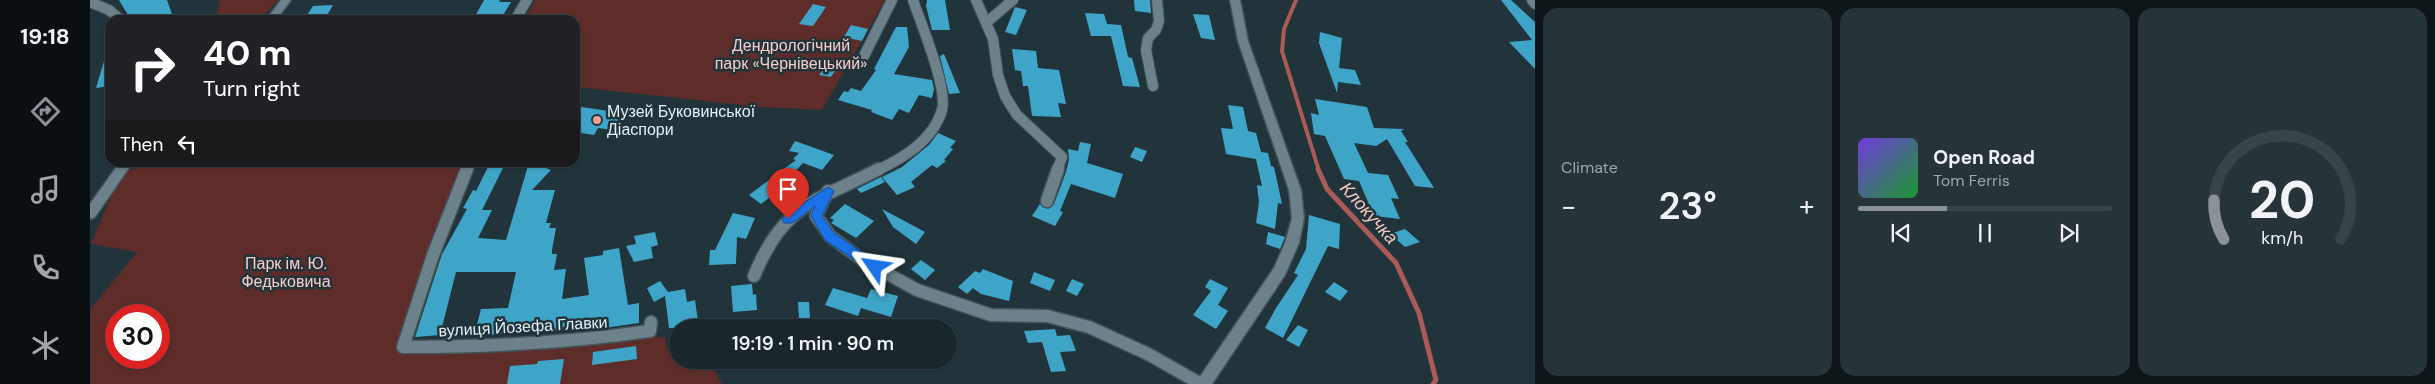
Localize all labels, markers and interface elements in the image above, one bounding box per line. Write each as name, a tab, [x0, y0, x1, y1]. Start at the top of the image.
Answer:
text: 19:18	[20, 22, 70, 51]
text: 40 m	[203, 30, 292, 76]
icon: right	[120, 35, 185, 100]
park label: Дендрологічний парк «Чернівецький»	[715, 35, 867, 74]
text: Turn right	[203, 74, 300, 103]
icon: directions	[28, 94, 63, 129]
place label: Музей Буковинської Діаспори	[607, 101, 756, 140]
marker: Музей Буковинської Діаспори	[591, 114, 603, 126]
icon: left	[173, 130, 201, 158]
text: Then	[120, 132, 163, 157]
text: Open Road	[1933, 145, 2035, 170]
text: Climate	[1561, 157, 1618, 178]
text: 20	[2249, 166, 2316, 234]
pin	[767, 168, 809, 219]
text: Tom Ferris	[1933, 170, 2010, 191]
icon: music	[28, 172, 63, 207]
icon: arrive	[774, 175, 802, 203]
water label: Клокучка	[1335, 177, 1403, 249]
text: 23°	[1659, 181, 1717, 231]
text: −	[1561, 188, 1576, 225]
text: +	[1799, 188, 1814, 225]
icon: previous	[1887, 219, 1915, 247]
icon: pause	[1971, 219, 1999, 247]
icon: next	[2055, 219, 2083, 247]
text: km/h	[2261, 226, 2303, 250]
position arrow	[848, 240, 900, 292]
icon: phone	[28, 250, 63, 285]
park label: Парк ім. Ю. Федьковича	[241, 253, 331, 292]
speed limit sign: 30	[105, 304, 170, 369]
street label: вулиця Йозефа Главки	[438, 312, 608, 341]
icon: climate	[28, 328, 63, 363]
text: 19:19 · 1 min · 90 m	[732, 331, 894, 356]

